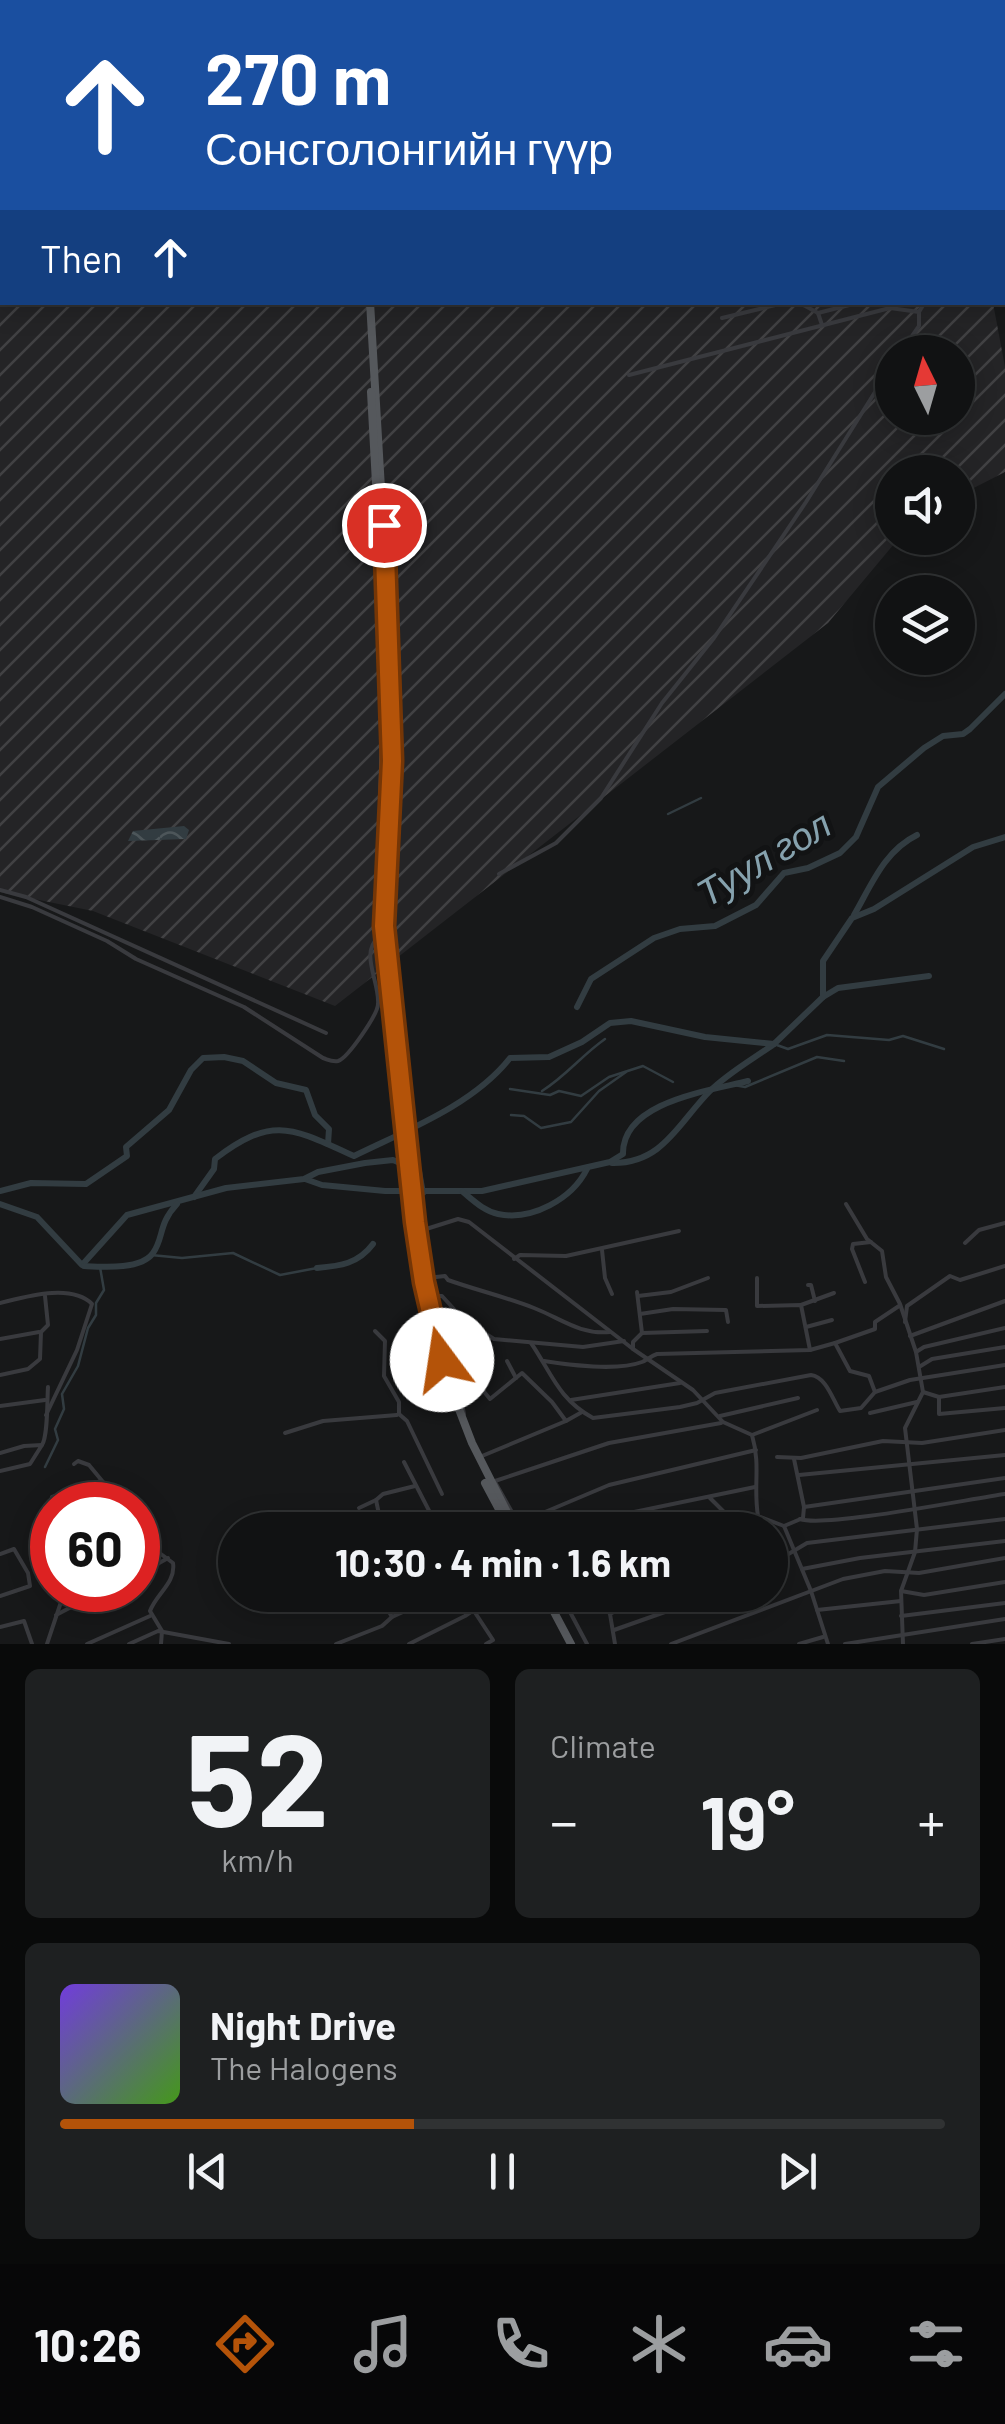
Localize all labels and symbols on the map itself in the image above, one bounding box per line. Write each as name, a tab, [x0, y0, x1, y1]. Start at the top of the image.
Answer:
north arrow	[875, 335, 975, 435]
pin	[342, 483, 427, 568]
water label: Туул гол	[688, 799, 838, 915]
position arrow	[390, 1308, 494, 1412]
speed limit sign: 60	[30, 1482, 160, 1612]

